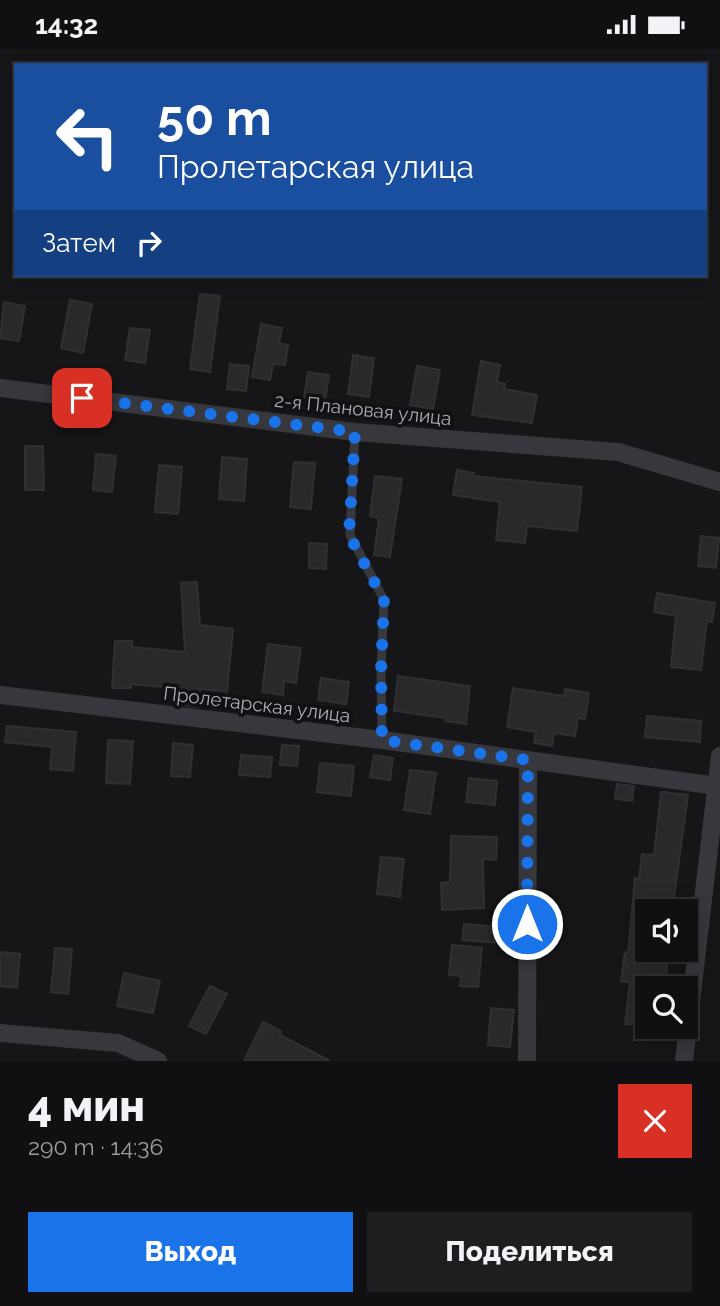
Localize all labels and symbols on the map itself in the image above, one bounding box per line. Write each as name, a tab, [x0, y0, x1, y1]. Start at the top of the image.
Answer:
pin	[52, 368, 112, 428]
street label: 2-я Плановая улица	[273, 389, 453, 429]
street label: Пролетарская улица	[162, 682, 352, 726]
position arrow	[490, 887, 564, 961]

